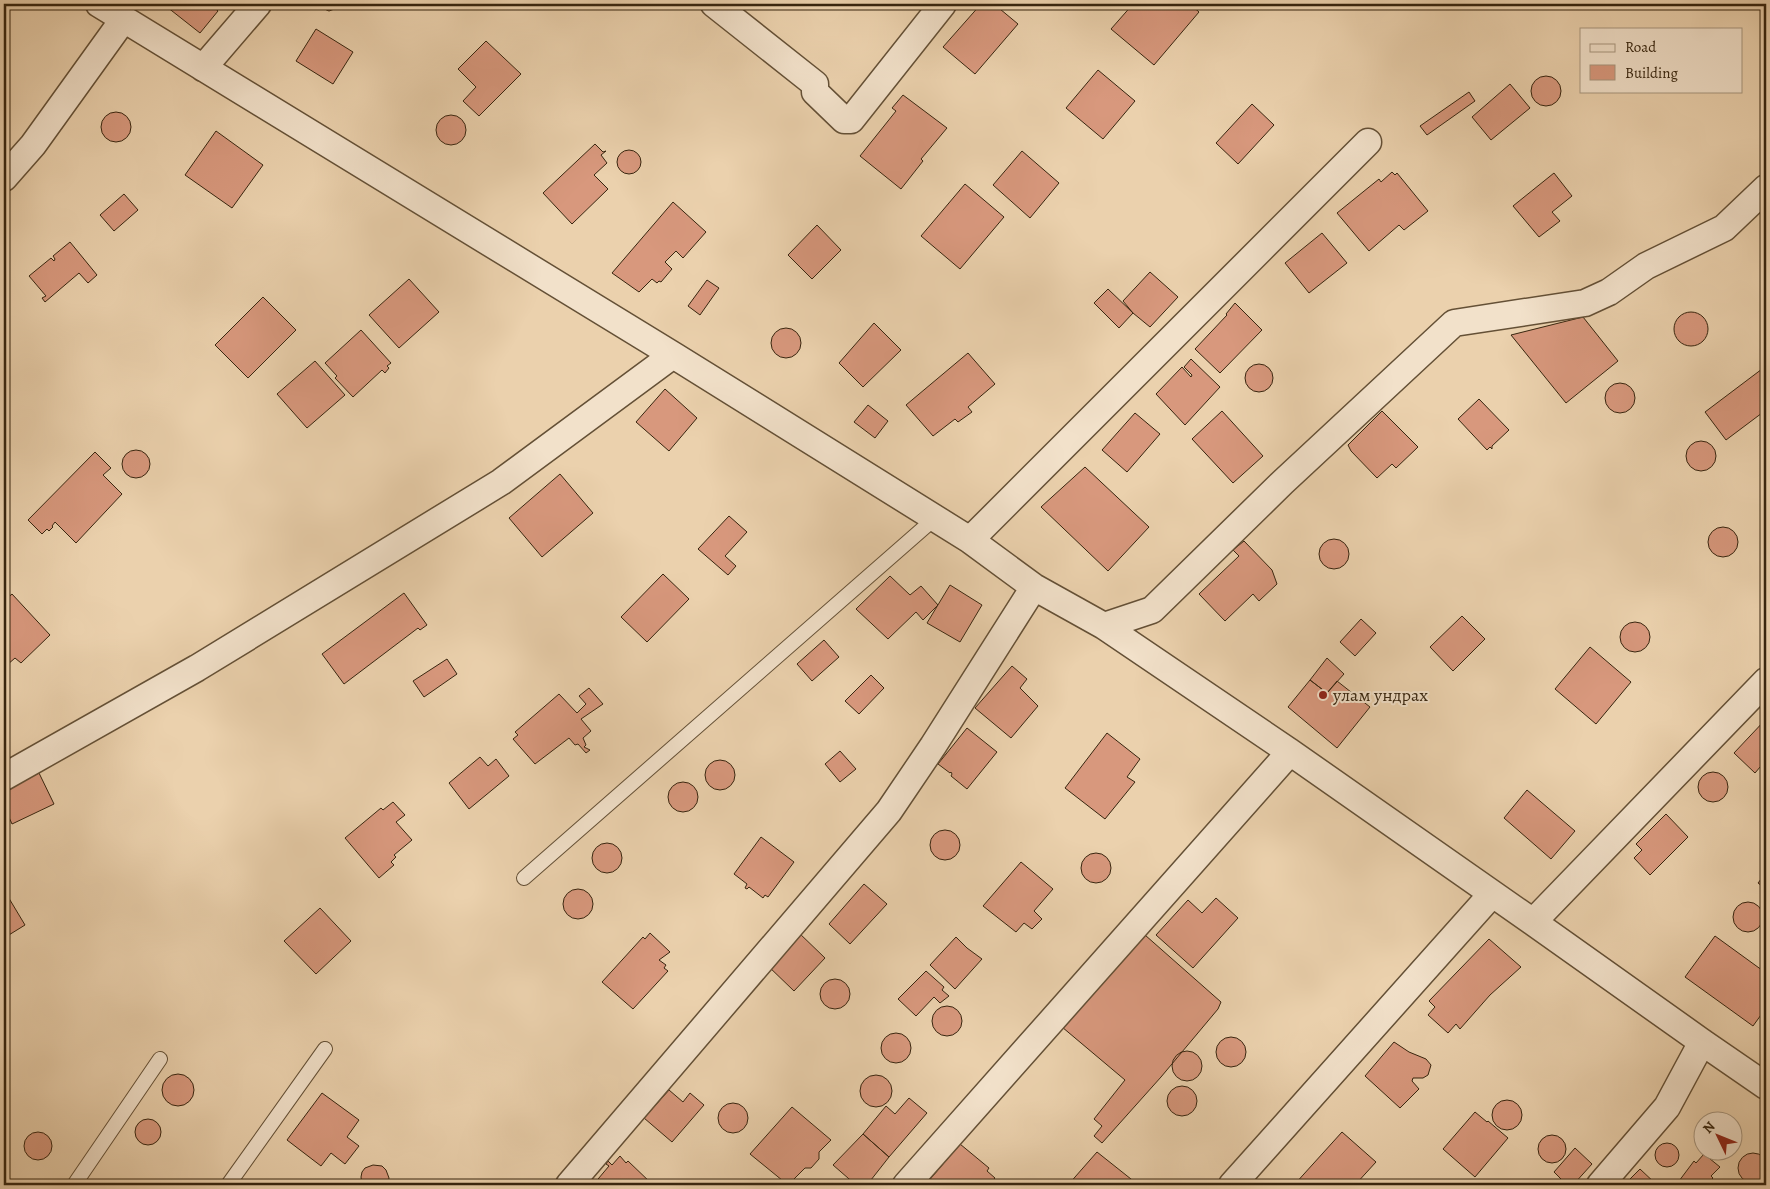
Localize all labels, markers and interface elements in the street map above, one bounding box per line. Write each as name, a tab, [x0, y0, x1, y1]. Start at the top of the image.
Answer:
legend	[1580, 28, 1742, 92]
text: Road	[1625, 37, 1657, 57]
text: Building	[1625, 63, 1678, 83]
place label: улам ундрах	[1332, 683, 1428, 707]
marker: улам ундрах	[1317, 689, 1329, 701]
north arrow	[1692, 1112, 1742, 1162]
text: N	[1698, 1117, 1719, 1138]

